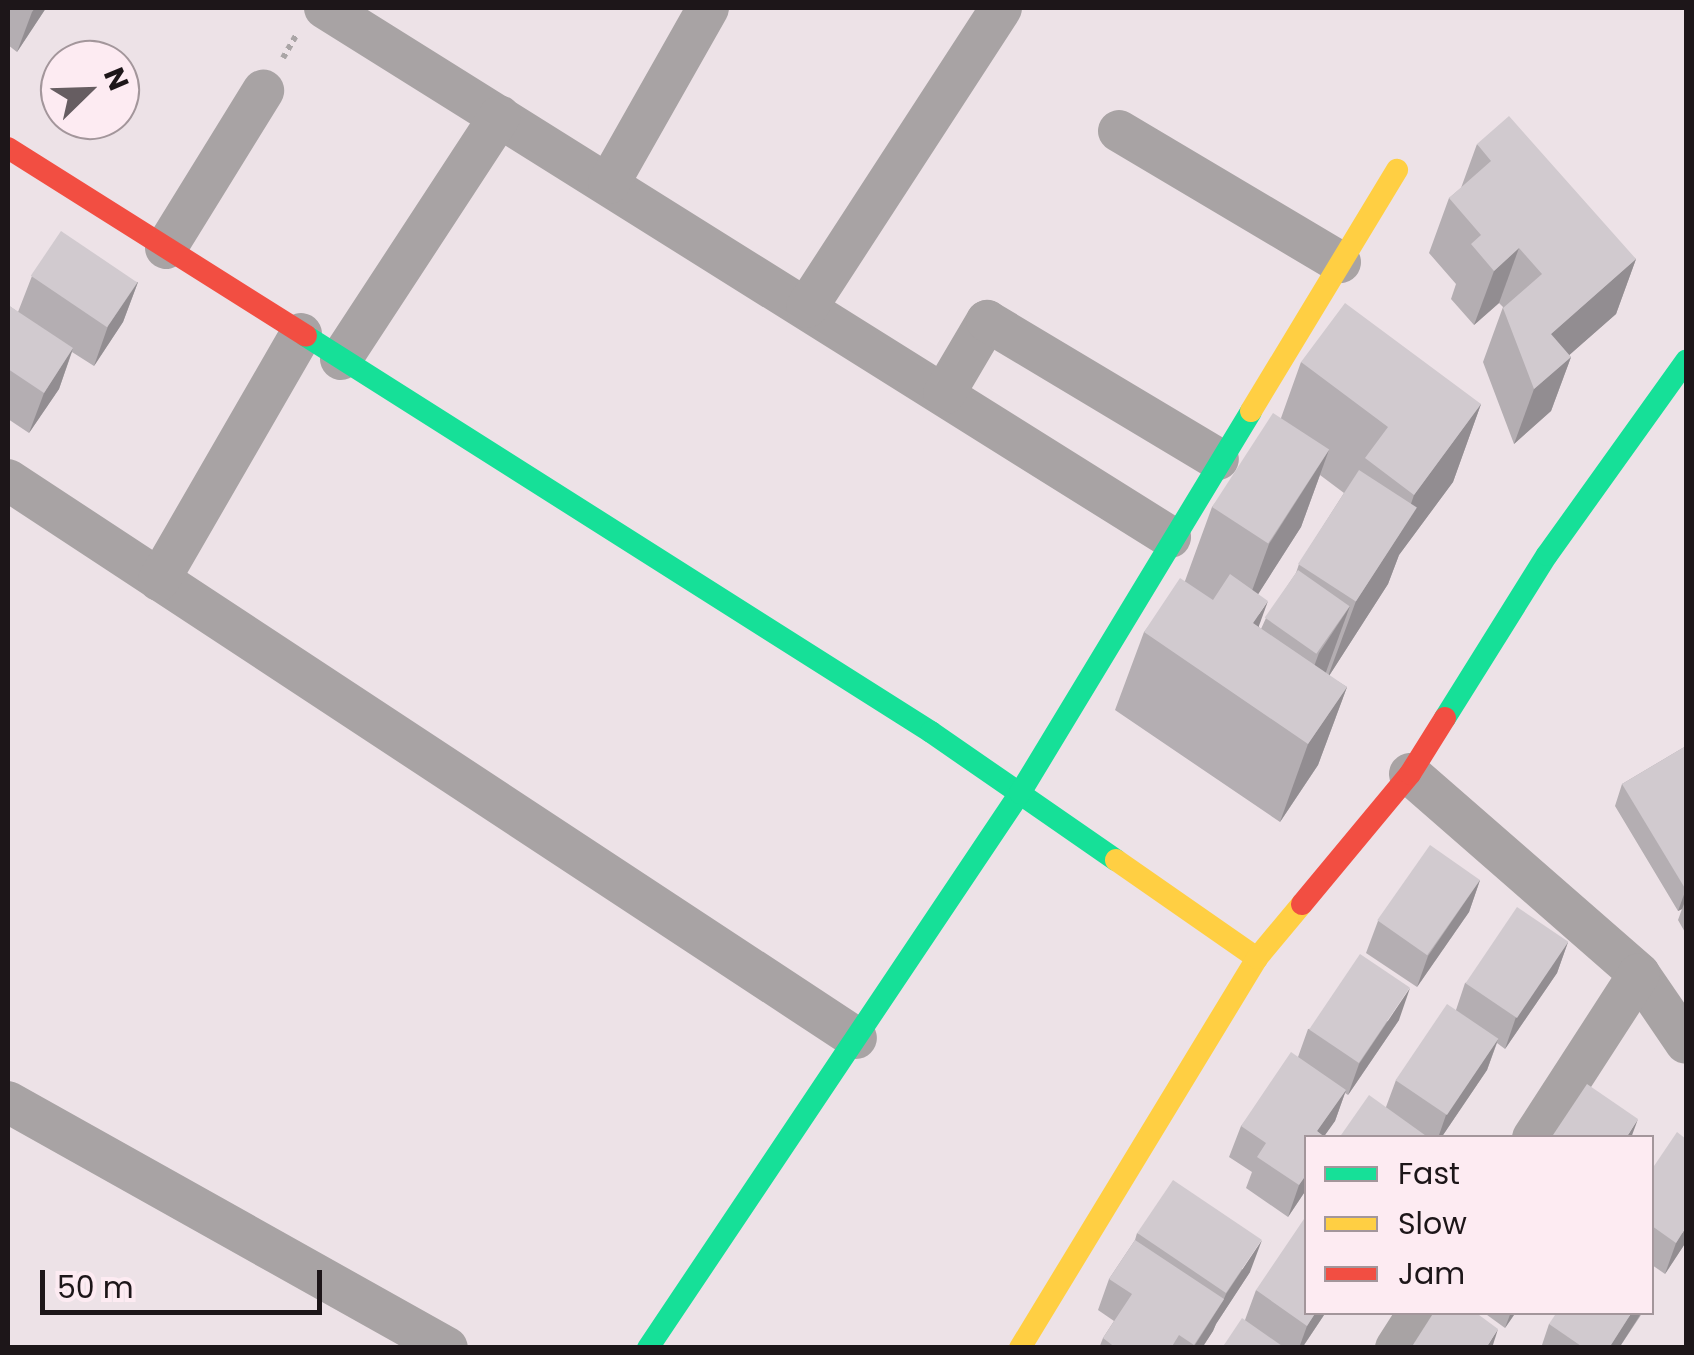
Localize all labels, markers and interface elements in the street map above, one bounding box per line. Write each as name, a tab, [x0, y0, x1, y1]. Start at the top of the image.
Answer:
north arrow	[40, 40, 140, 140]
text: N	[94, 62, 138, 96]
legend	[1304, 1135, 1654, 1315]
text: Fast	[1398, 1152, 1460, 1195]
text: Slow	[1398, 1202, 1467, 1245]
scale bar	[45, 1250, 328, 1312]
text: Jam	[1398, 1252, 1465, 1295]
text: 50 m	[57, 1266, 134, 1309]

